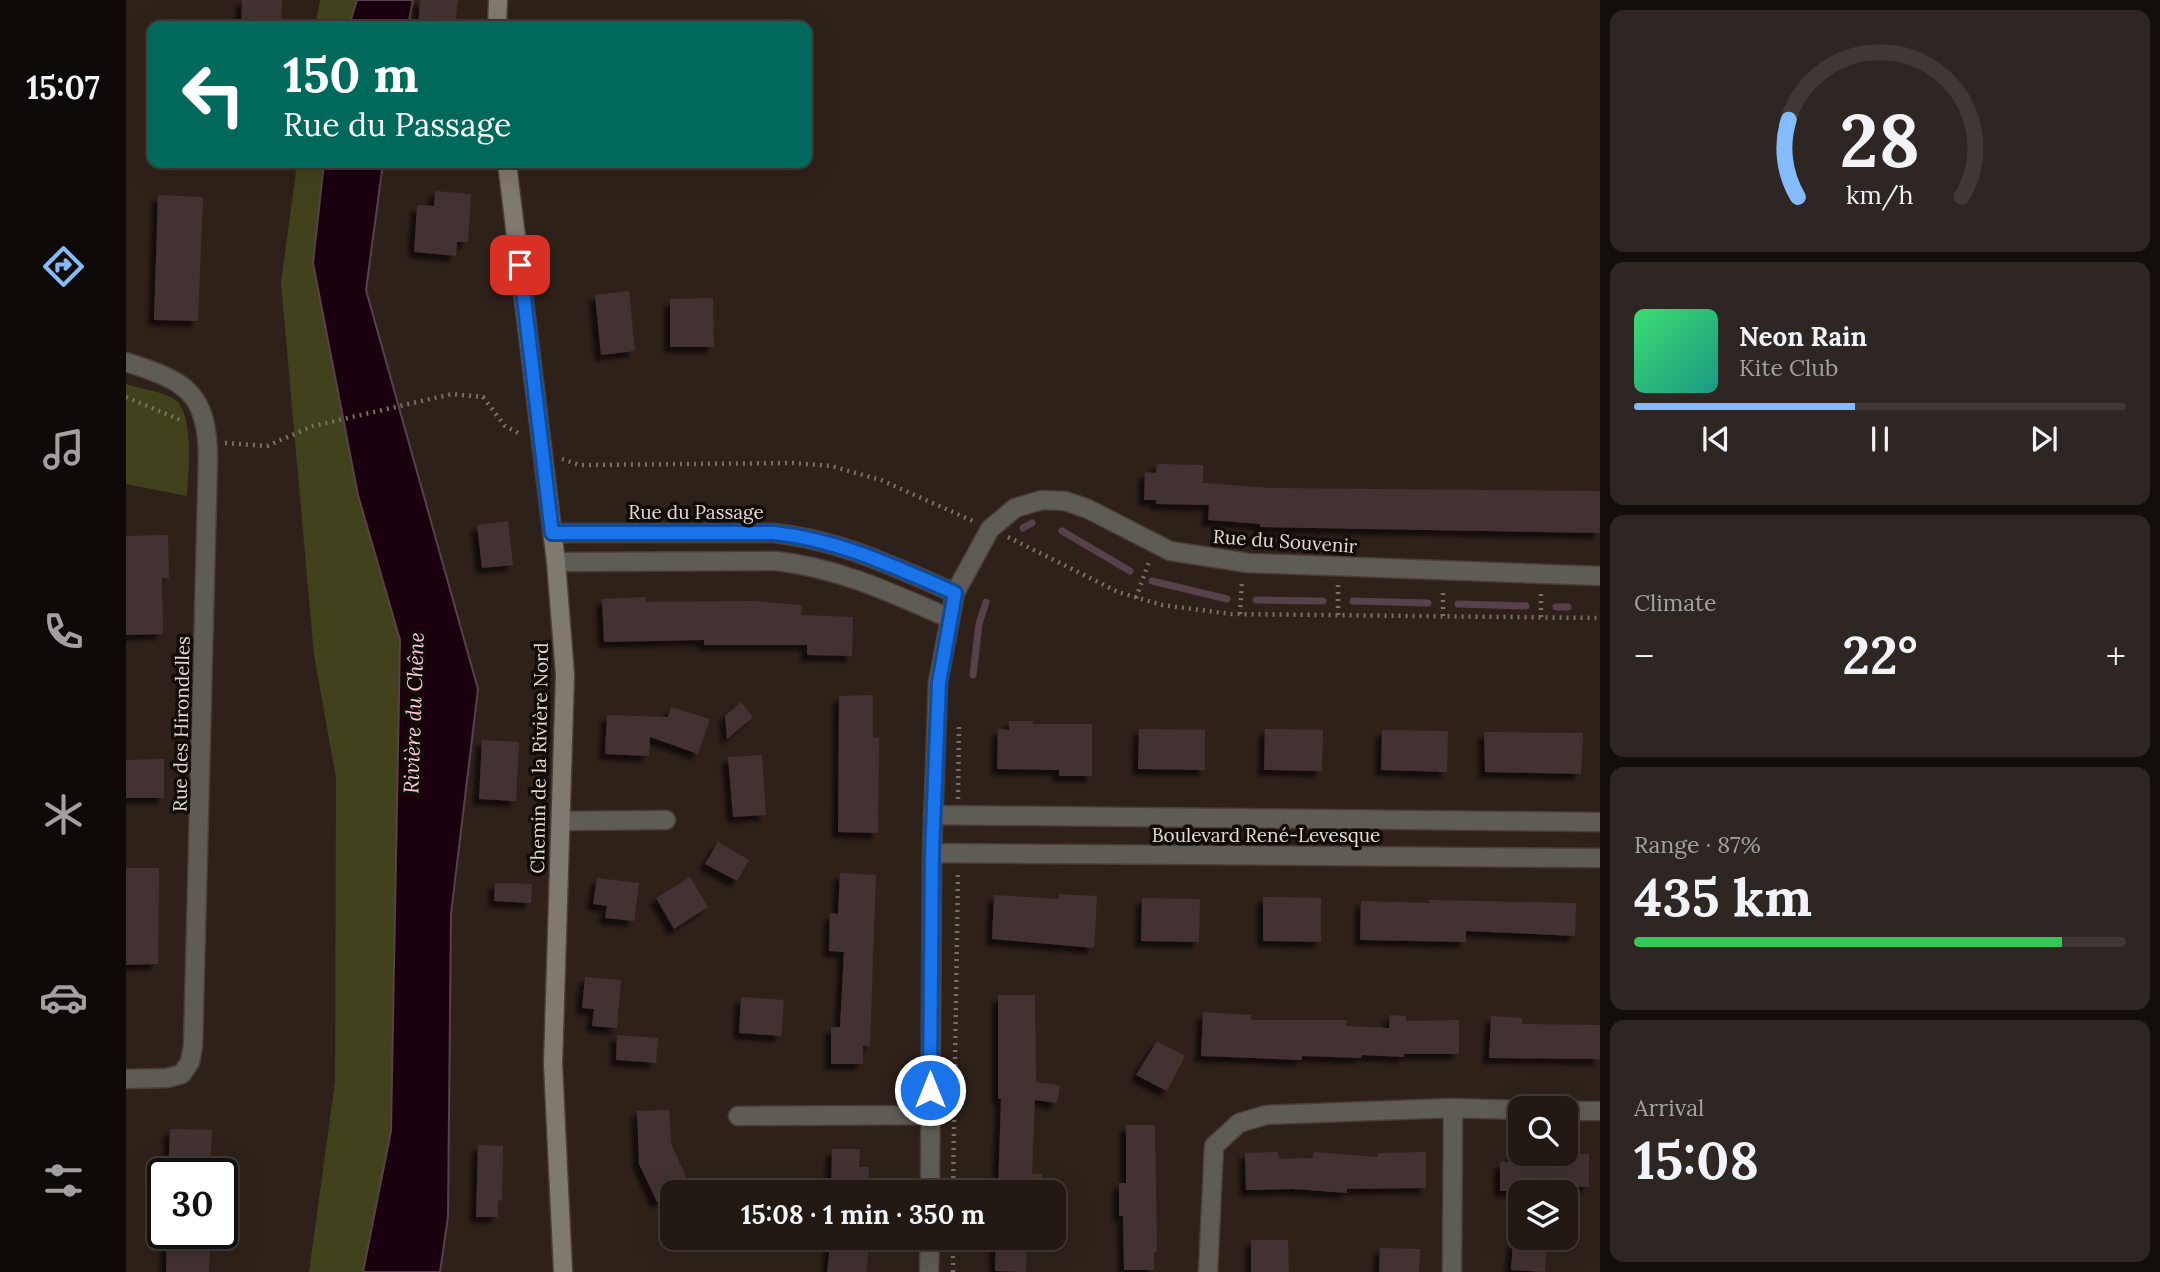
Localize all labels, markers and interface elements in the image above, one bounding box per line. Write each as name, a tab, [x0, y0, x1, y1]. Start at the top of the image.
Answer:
text: 150 m	[283, 43, 419, 105]
icon: left	[168, 49, 259, 140]
text: 15:07	[26, 67, 100, 108]
text: 28	[1840, 95, 1920, 188]
text: Rue du Passage	[283, 104, 511, 145]
text: km/h	[1846, 179, 1914, 211]
pin	[490, 235, 550, 295]
icon: directions	[39, 242, 88, 291]
icon: arrive	[501, 246, 539, 284]
text: Neon Rain	[1739, 320, 1867, 353]
text: Kite Club	[1739, 353, 1838, 382]
icon: previous	[1697, 420, 1735, 458]
icon: pause	[1861, 420, 1899, 458]
icon: next	[2025, 420, 2063, 458]
icon: music	[39, 425, 88, 474]
street label: Rue du Passage	[628, 500, 764, 524]
street label: Rue du Souvenir	[1212, 524, 1359, 558]
text: Climate	[1634, 588, 1716, 617]
icon: phone	[39, 607, 88, 656]
text: 22°	[1842, 622, 1918, 688]
water label: Rivière du Chêne	[397, 632, 430, 794]
text: −	[1634, 632, 1654, 680]
text: +	[2106, 632, 2126, 680]
street label: Rue des Hirondelles	[167, 636, 195, 812]
street label: Chemin de la Rivière Nord	[525, 642, 553, 874]
icon: climate	[39, 790, 88, 839]
street label: Boulevard René-Levesque	[1152, 823, 1380, 847]
text: Range · 87%	[1634, 830, 1761, 859]
text: 435 km	[1634, 864, 1812, 930]
icon: car	[39, 973, 88, 1022]
position arrow	[893, 1053, 967, 1127]
text: Arrival	[1634, 1093, 1704, 1122]
map controls	[1508, 1096, 1578, 1250]
button: search	[1508, 1096, 1578, 1166]
text: 15:08	[1634, 1127, 1759, 1193]
icon: filters	[39, 1156, 88, 1205]
speed limit sign: 30	[147, 1158, 238, 1249]
button: layers	[1508, 1180, 1578, 1250]
text: 15:08 · 1 min · 350 m	[741, 1198, 985, 1231]

